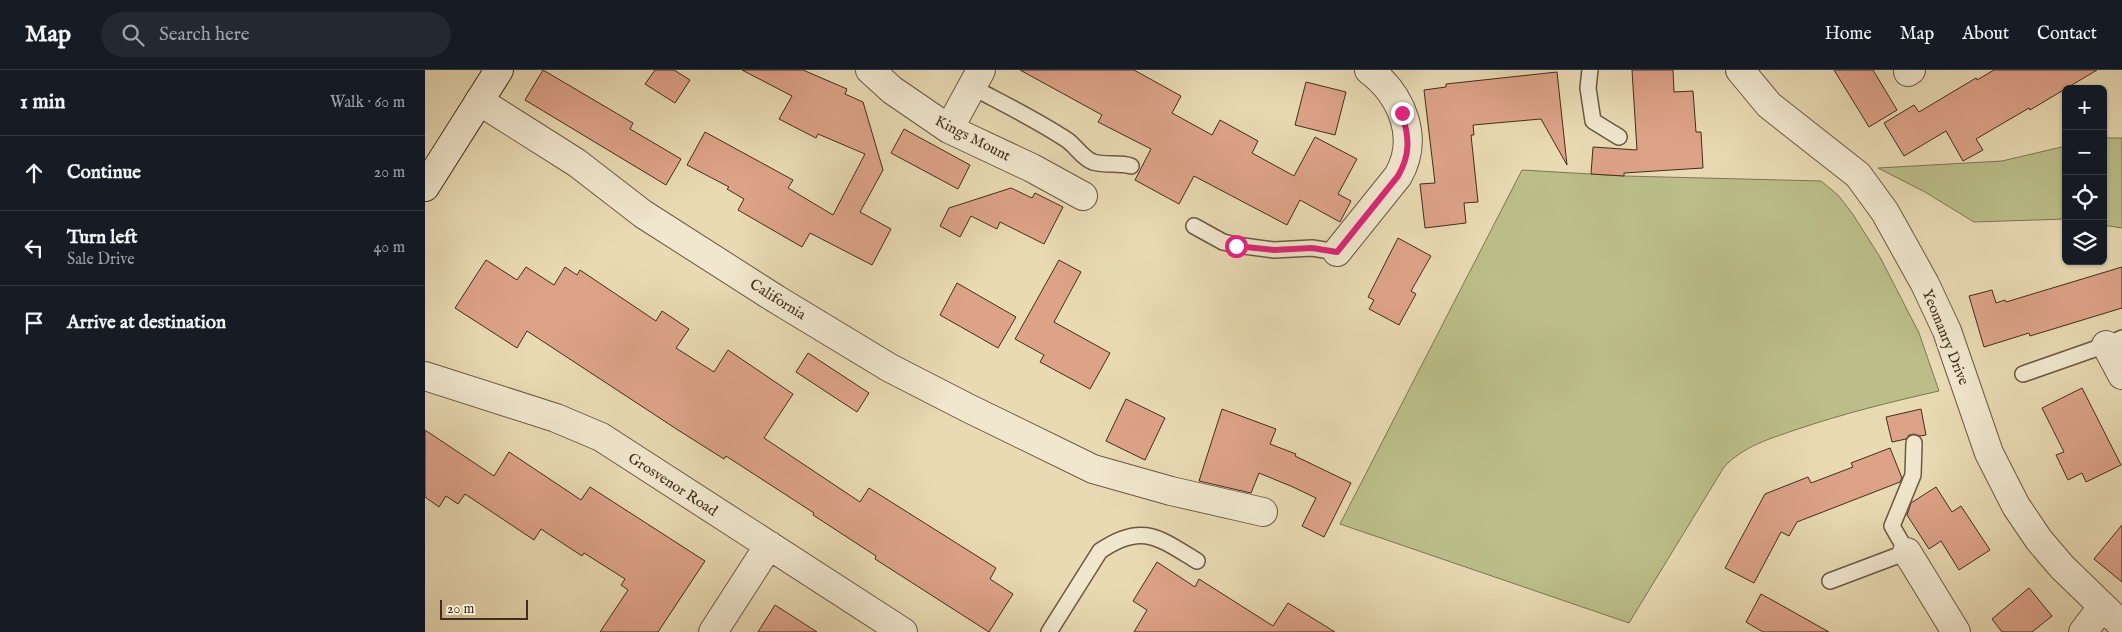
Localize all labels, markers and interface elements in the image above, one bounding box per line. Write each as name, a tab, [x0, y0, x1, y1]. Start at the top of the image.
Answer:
search box	[101, 12, 451, 57]
text: Map	[25, 19, 71, 50]
icon: search	[119, 21, 147, 49]
text: Search here	[159, 23, 250, 47]
text: Home	[1825, 23, 1872, 46]
text: Map	[1900, 23, 1934, 46]
text: About	[1962, 23, 2009, 46]
text: Contact	[2037, 23, 2097, 46]
map controls	[2062, 85, 2107, 265]
button: +	[2062, 85, 2107, 130]
text: 1 min	[20, 89, 65, 116]
text: Walk · 60 m	[330, 93, 405, 113]
route end	[1391, 102, 1414, 125]
street label: Kings Mount	[932, 111, 1014, 166]
button: −	[2062, 130, 2107, 175]
icon: ahead	[20, 159, 48, 187]
text: Continue	[67, 161, 141, 185]
text: 20 m	[374, 163, 405, 183]
button: locate	[2062, 175, 2107, 220]
button: layers	[2062, 220, 2107, 265]
text: Turn left	[67, 226, 138, 250]
icon: left	[20, 234, 48, 262]
route start	[1225, 235, 1248, 258]
text: 40 m	[373, 238, 405, 258]
text: Sale Drive	[67, 250, 135, 270]
street label: California	[746, 275, 810, 324]
street label: Yeomanry Drive	[1918, 287, 1973, 388]
icon: arrive	[20, 309, 48, 337]
text: Arrive at destination	[67, 311, 226, 335]
street label: Grosvenor Road	[624, 448, 722, 521]
scale bar	[440, 597, 527, 620]
text: 20 m	[447, 600, 474, 618]

